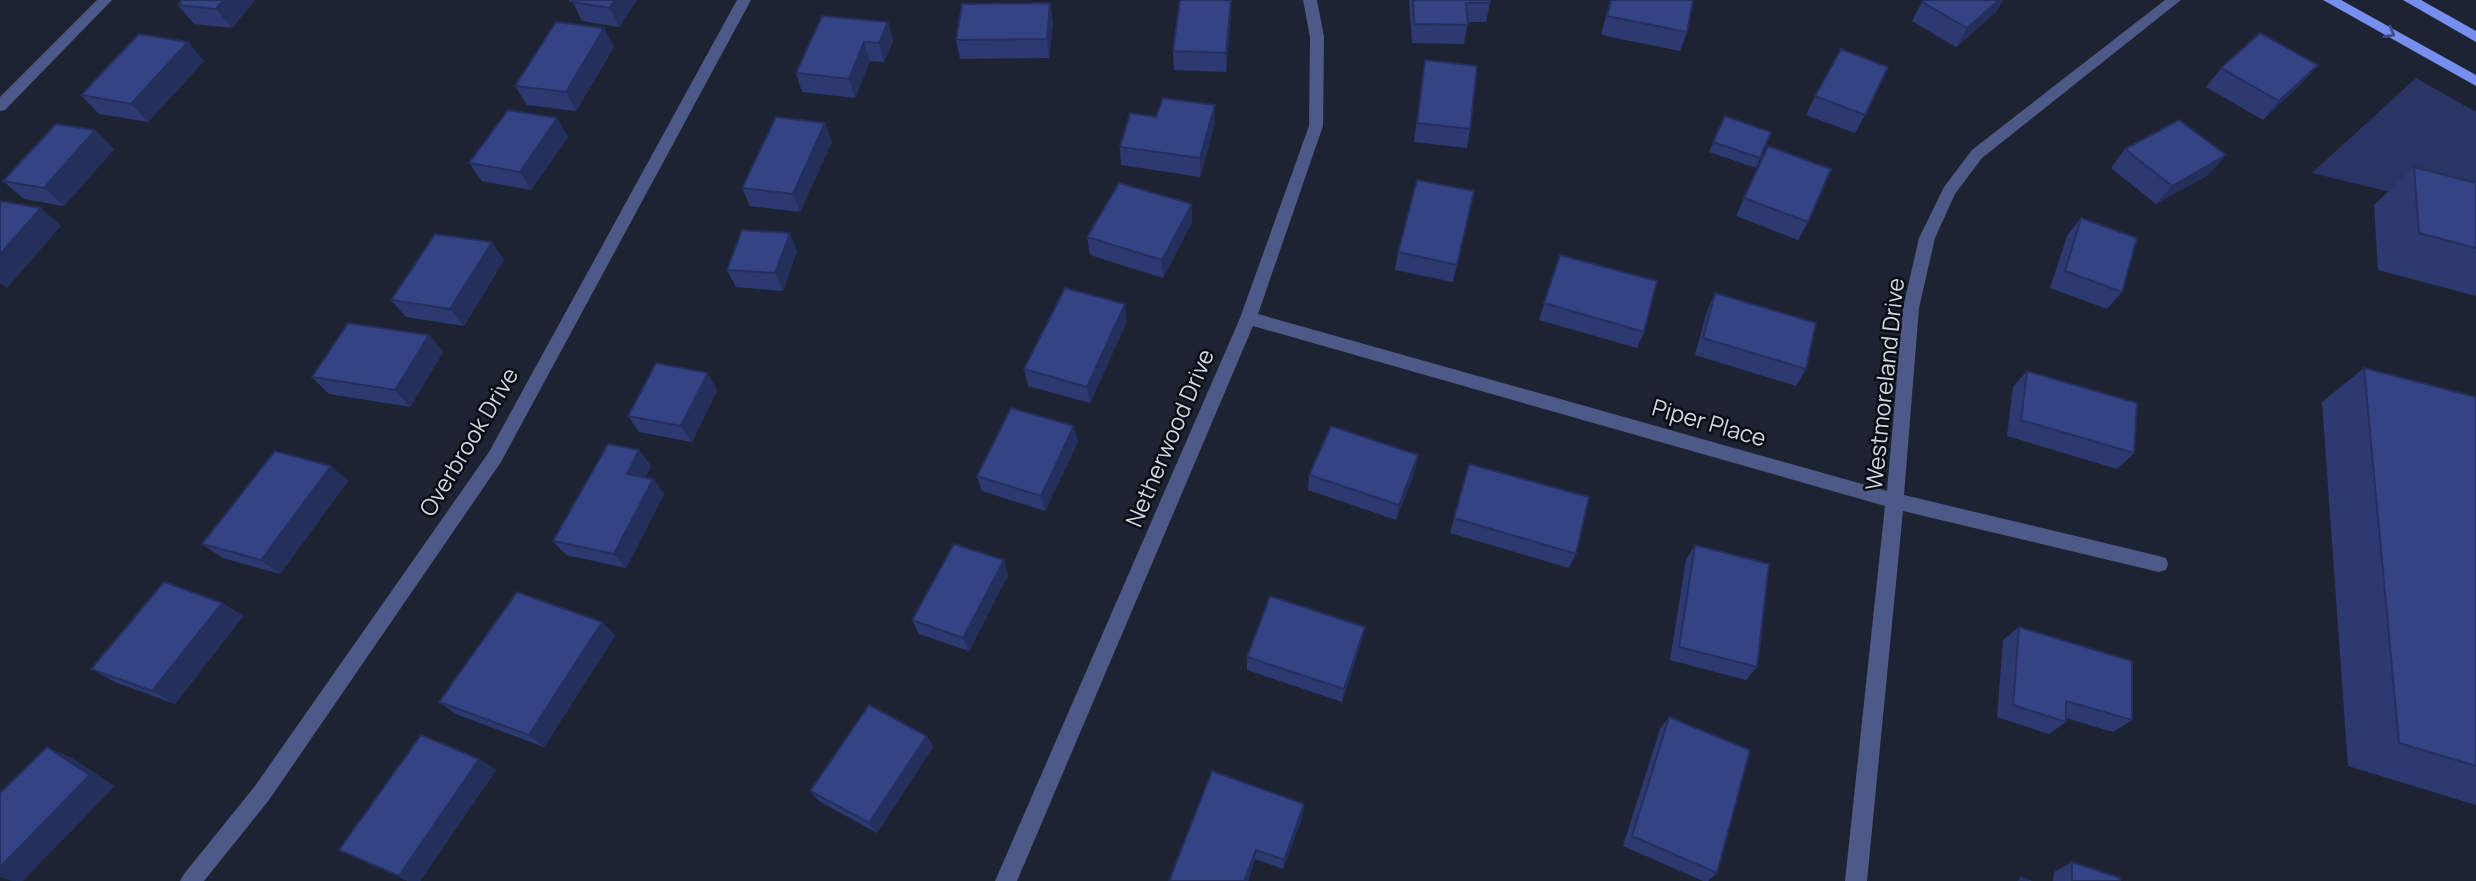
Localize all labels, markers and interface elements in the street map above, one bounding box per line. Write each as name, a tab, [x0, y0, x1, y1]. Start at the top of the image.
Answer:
one-way arrow	[2383, 25, 2395, 38]
street label: Westmoreland Drive	[1857, 276, 1911, 492]
street label: Netherwood Drive	[1117, 344, 1221, 531]
street label: Overbrook Drive	[411, 361, 525, 522]
street label: Piper Place	[1649, 391, 1770, 454]

